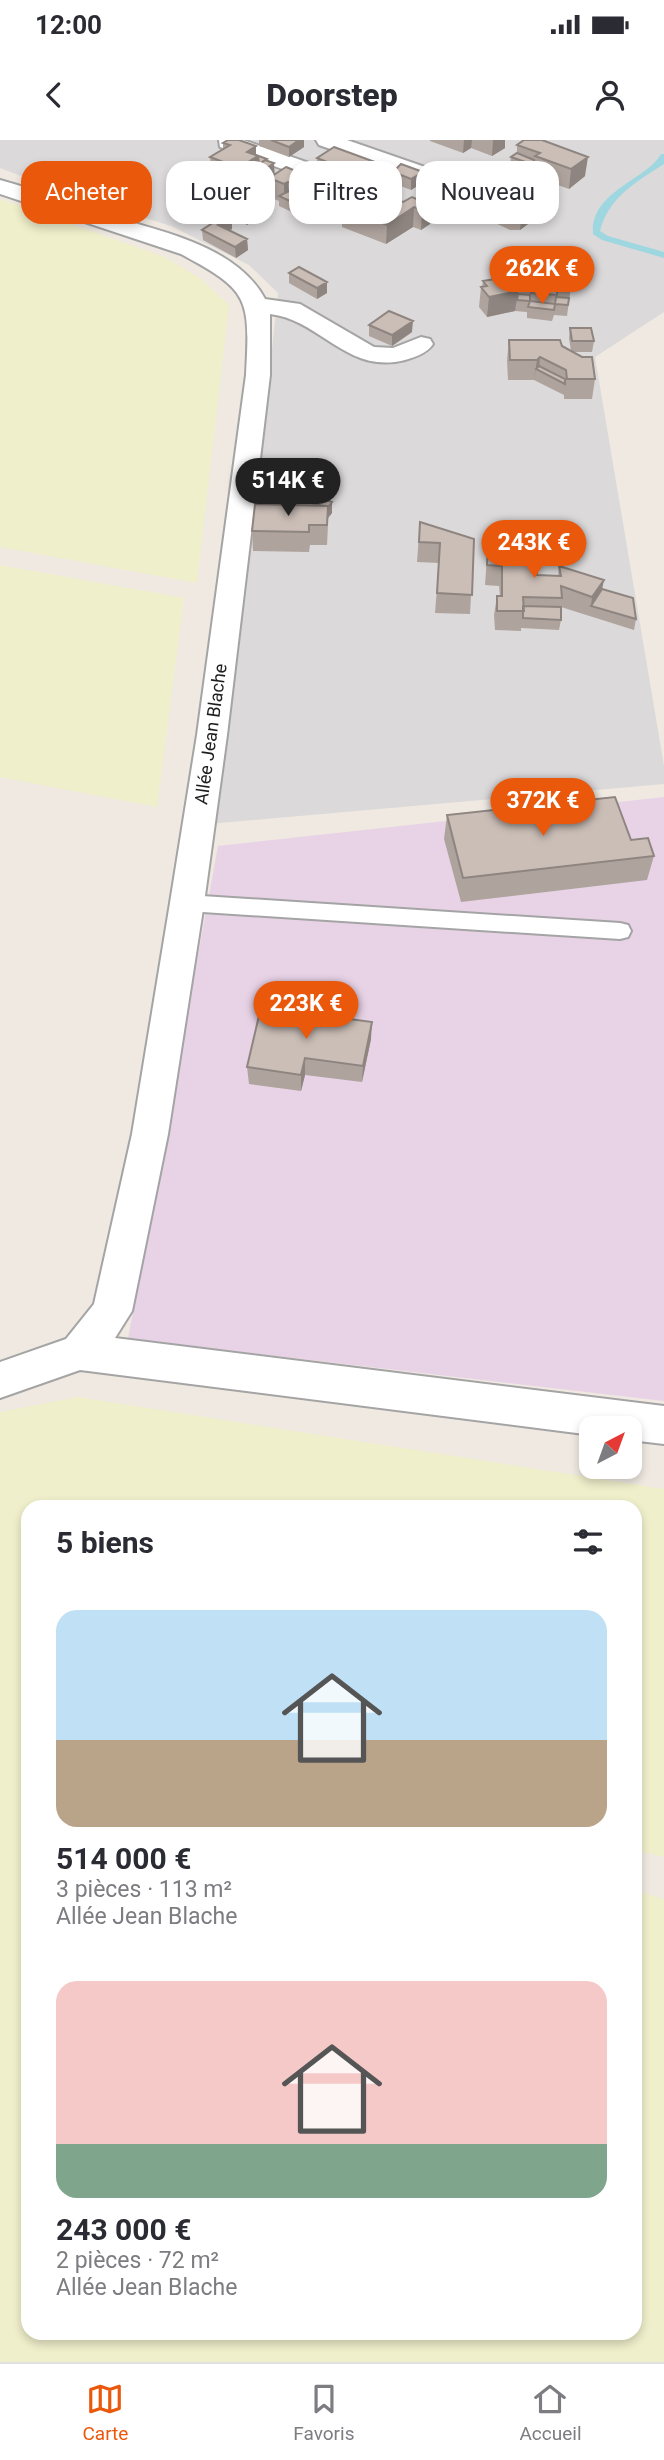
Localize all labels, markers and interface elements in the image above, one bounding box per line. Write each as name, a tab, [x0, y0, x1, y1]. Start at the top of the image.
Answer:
text: 12:00	[35, 10, 102, 40]
icon: back	[35, 76, 73, 114]
text: Doorstep	[266, 76, 398, 114]
icon: person	[591, 76, 629, 114]
chip: Acheter	[21, 161, 152, 224]
chip: Louer	[166, 161, 275, 224]
chip: Filtres	[289, 161, 402, 224]
chip: Nouveau	[416, 161, 559, 224]
pin: 262K €	[485, 246, 599, 306]
text: 262K €	[505, 255, 579, 282]
pin: 514K €	[231, 458, 345, 518]
text: 514K €	[251, 467, 325, 494]
pin: 243K €	[477, 520, 591, 580]
text: 243K €	[497, 529, 571, 556]
street label: Allée Jean Blache	[190, 662, 231, 806]
pin: 372K €	[486, 778, 600, 838]
text: 372K €	[506, 787, 580, 814]
pin: 223K €	[249, 982, 363, 1041]
text: 223K €	[269, 990, 343, 1017]
north arrow	[579, 1416, 642, 1479]
map controls	[579, 1416, 642, 1479]
icon: filters	[569, 1523, 607, 1561]
text: 5 biens	[56, 1525, 154, 1560]
icon: home	[269, 1655, 395, 1781]
text: 514 000 €	[56, 1841, 191, 1876]
text: 3 pièces · 113 m²	[56, 1876, 232, 1903]
text: Allée Jean Blache	[56, 1903, 237, 1930]
icon: home	[269, 2026, 395, 2152]
text: 243 000 €	[56, 2212, 191, 2247]
text: 2 pièces · 72 m²	[56, 2247, 219, 2274]
text: Allée Jean Blache	[56, 2274, 237, 2301]
tab: Carte	[82, 2380, 128, 2445]
tab: Favoris	[293, 2380, 354, 2445]
tab: Accueil	[519, 2380, 582, 2445]

